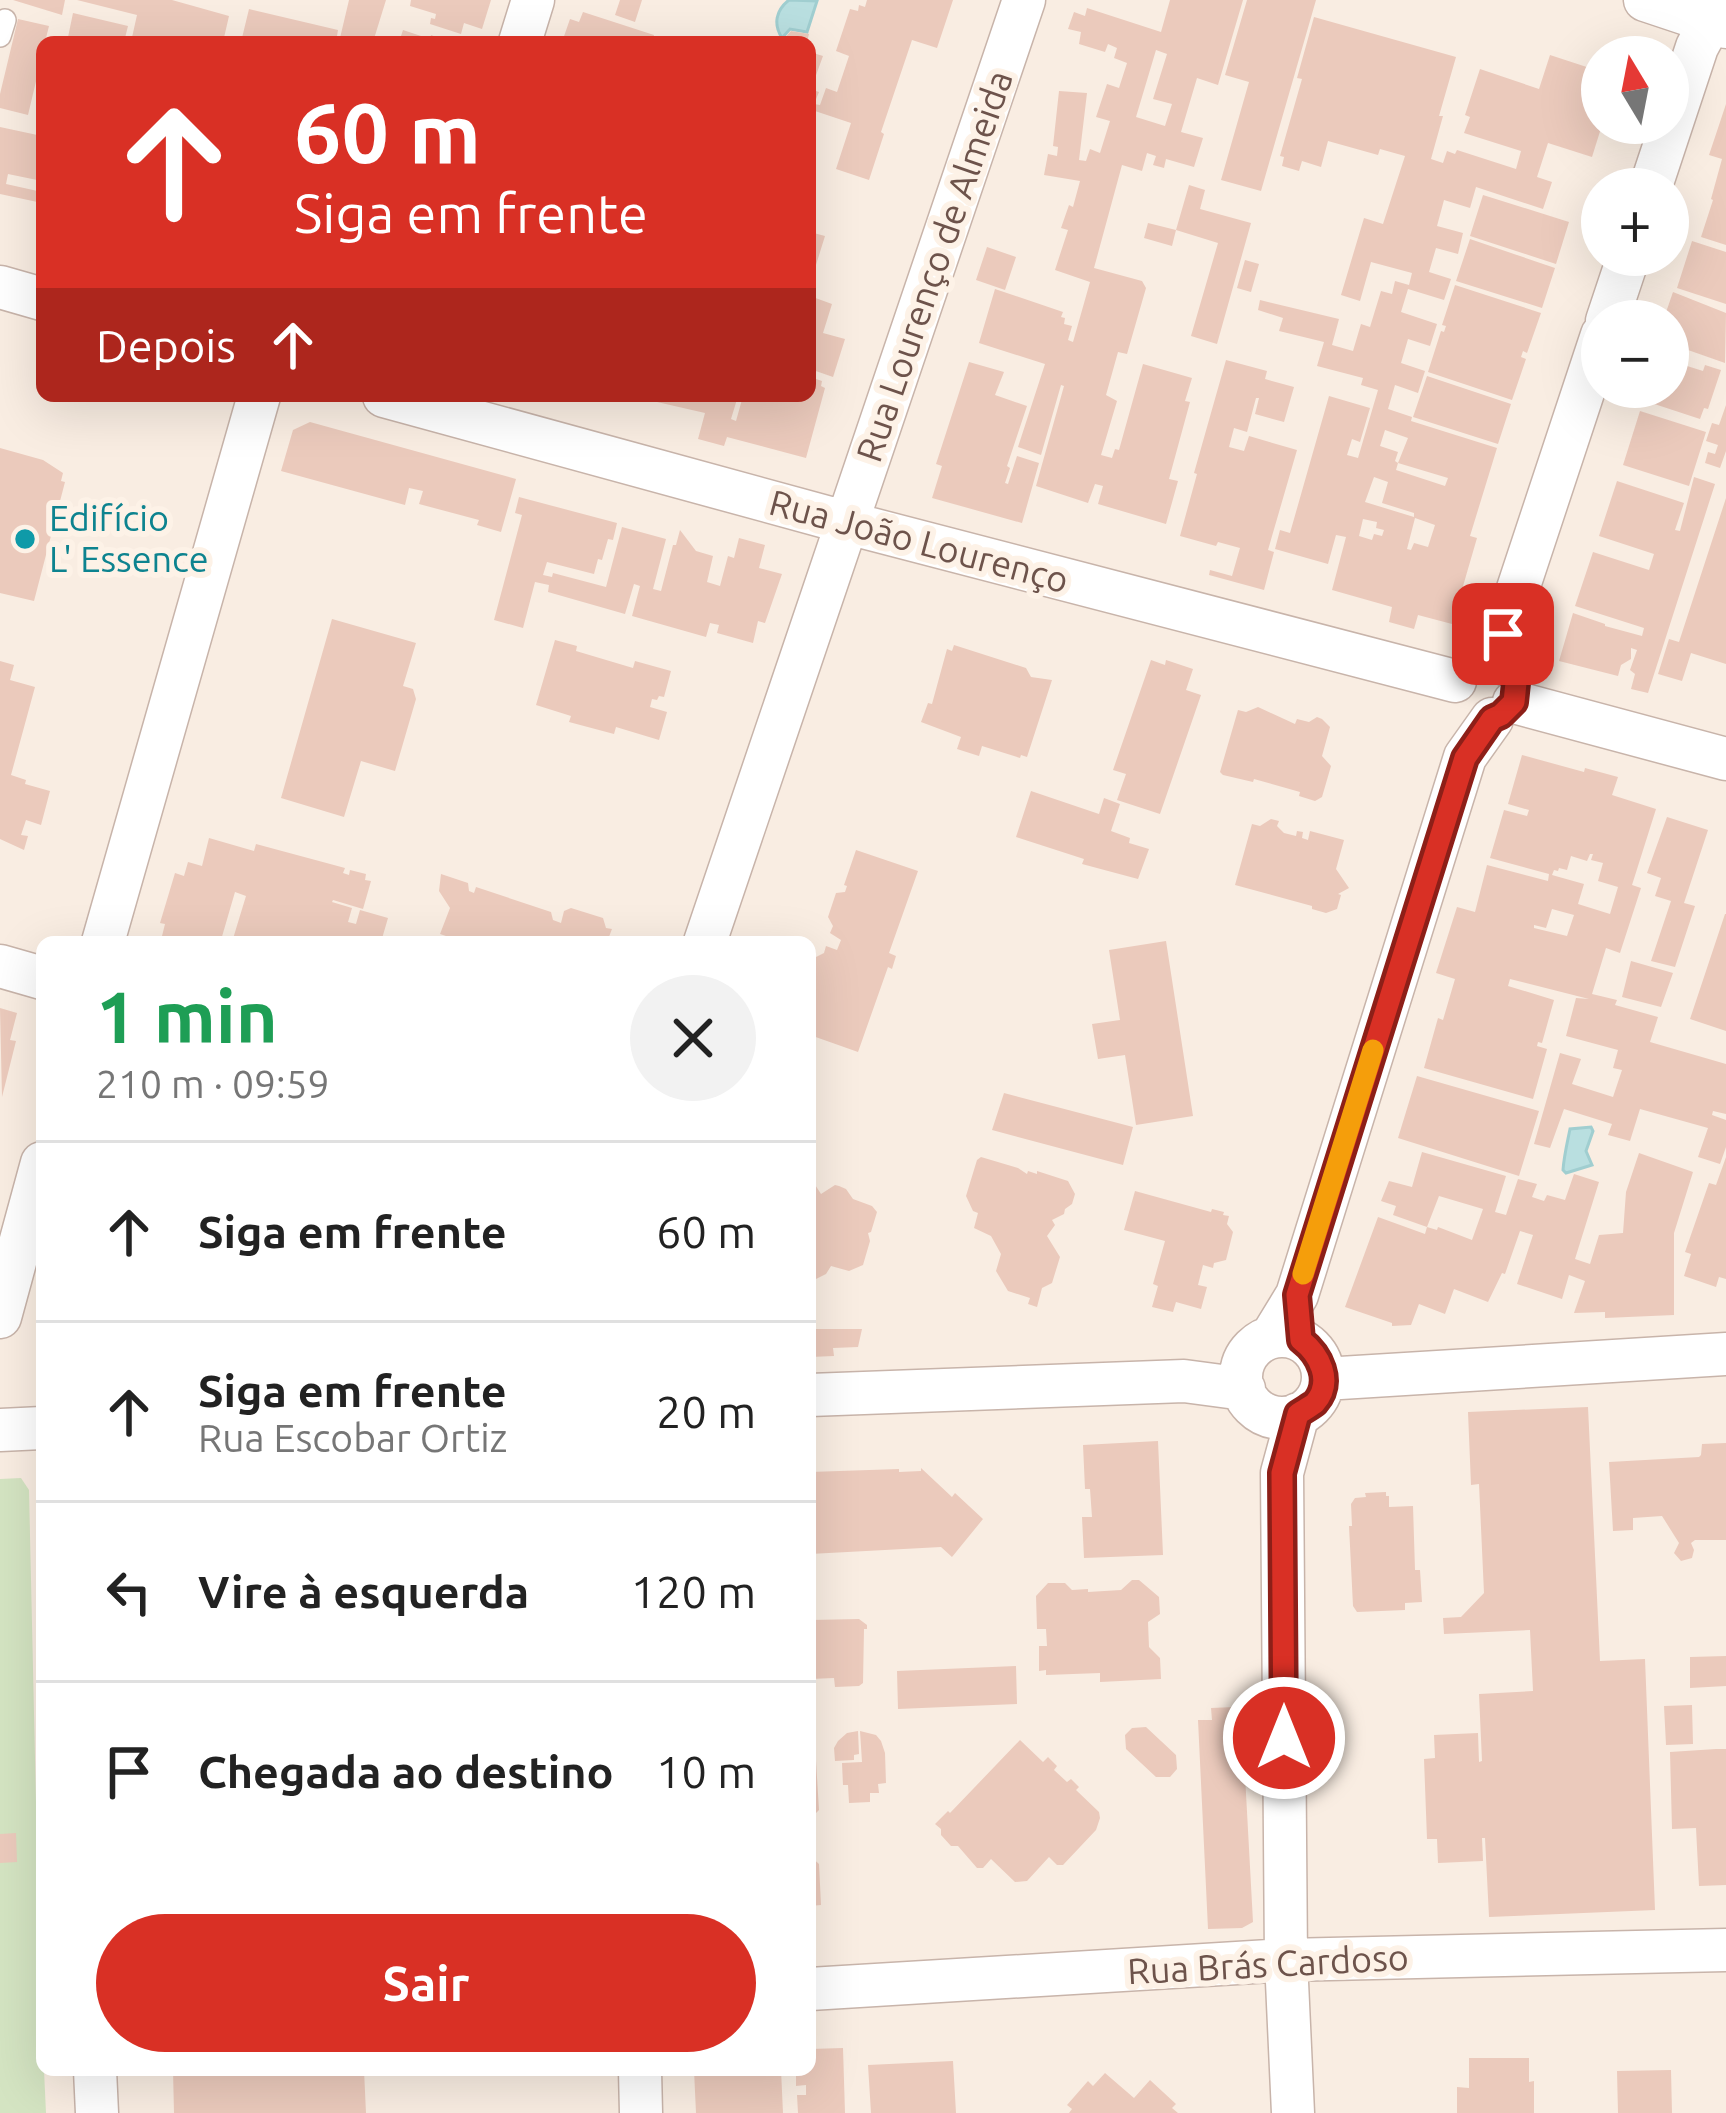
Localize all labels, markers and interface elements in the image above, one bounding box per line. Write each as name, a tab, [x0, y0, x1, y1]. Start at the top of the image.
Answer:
north arrow	[1581, 36, 1689, 144]
map controls	[1581, 36, 1689, 408]
street label: Rua Lourenço de Almeida	[847, 65, 1020, 467]
icon: ahead	[96, 84, 252, 240]
text: 60 m	[294, 85, 481, 179]
button: +	[1581, 168, 1689, 276]
text: Siga em frente	[294, 183, 648, 243]
button: −	[1581, 300, 1689, 408]
icon: ahead	[260, 312, 326, 378]
text: Depois	[96, 320, 236, 371]
street label: Rua João Lourenço	[765, 481, 1073, 600]
place label: Edifício L' Essence	[49, 497, 209, 579]
marker: Edifício L' Essence	[12, 526, 38, 552]
pin	[1452, 583, 1554, 685]
icon: arrive	[1470, 601, 1536, 667]
button: close	[630, 975, 756, 1101]
text: 1 min	[96, 976, 278, 1057]
text: 210 m · 09:59	[96, 1062, 330, 1105]
icon: ahead	[96, 1199, 162, 1265]
text: Siga em frente	[198, 1206, 507, 1257]
text: 60 m	[656, 1206, 756, 1257]
text: Siga em frente	[198, 1365, 507, 1416]
icon: ahead	[96, 1379, 162, 1445]
text: 20 m	[656, 1386, 756, 1437]
text: Rua Escobar Ortiz	[198, 1416, 508, 1459]
icon: left	[96, 1559, 162, 1625]
text: Vire à esquerda	[198, 1566, 529, 1617]
text: 120 m	[631, 1566, 756, 1617]
position arrow	[1221, 1675, 1347, 1801]
icon: arrive	[96, 1739, 162, 1805]
text: Chegada ao destino	[198, 1746, 614, 1797]
text: 10 m	[656, 1746, 756, 1797]
button: Sair	[96, 1914, 756, 2052]
street label: Rua Brás Cardoso	[1126, 1936, 1410, 1991]

